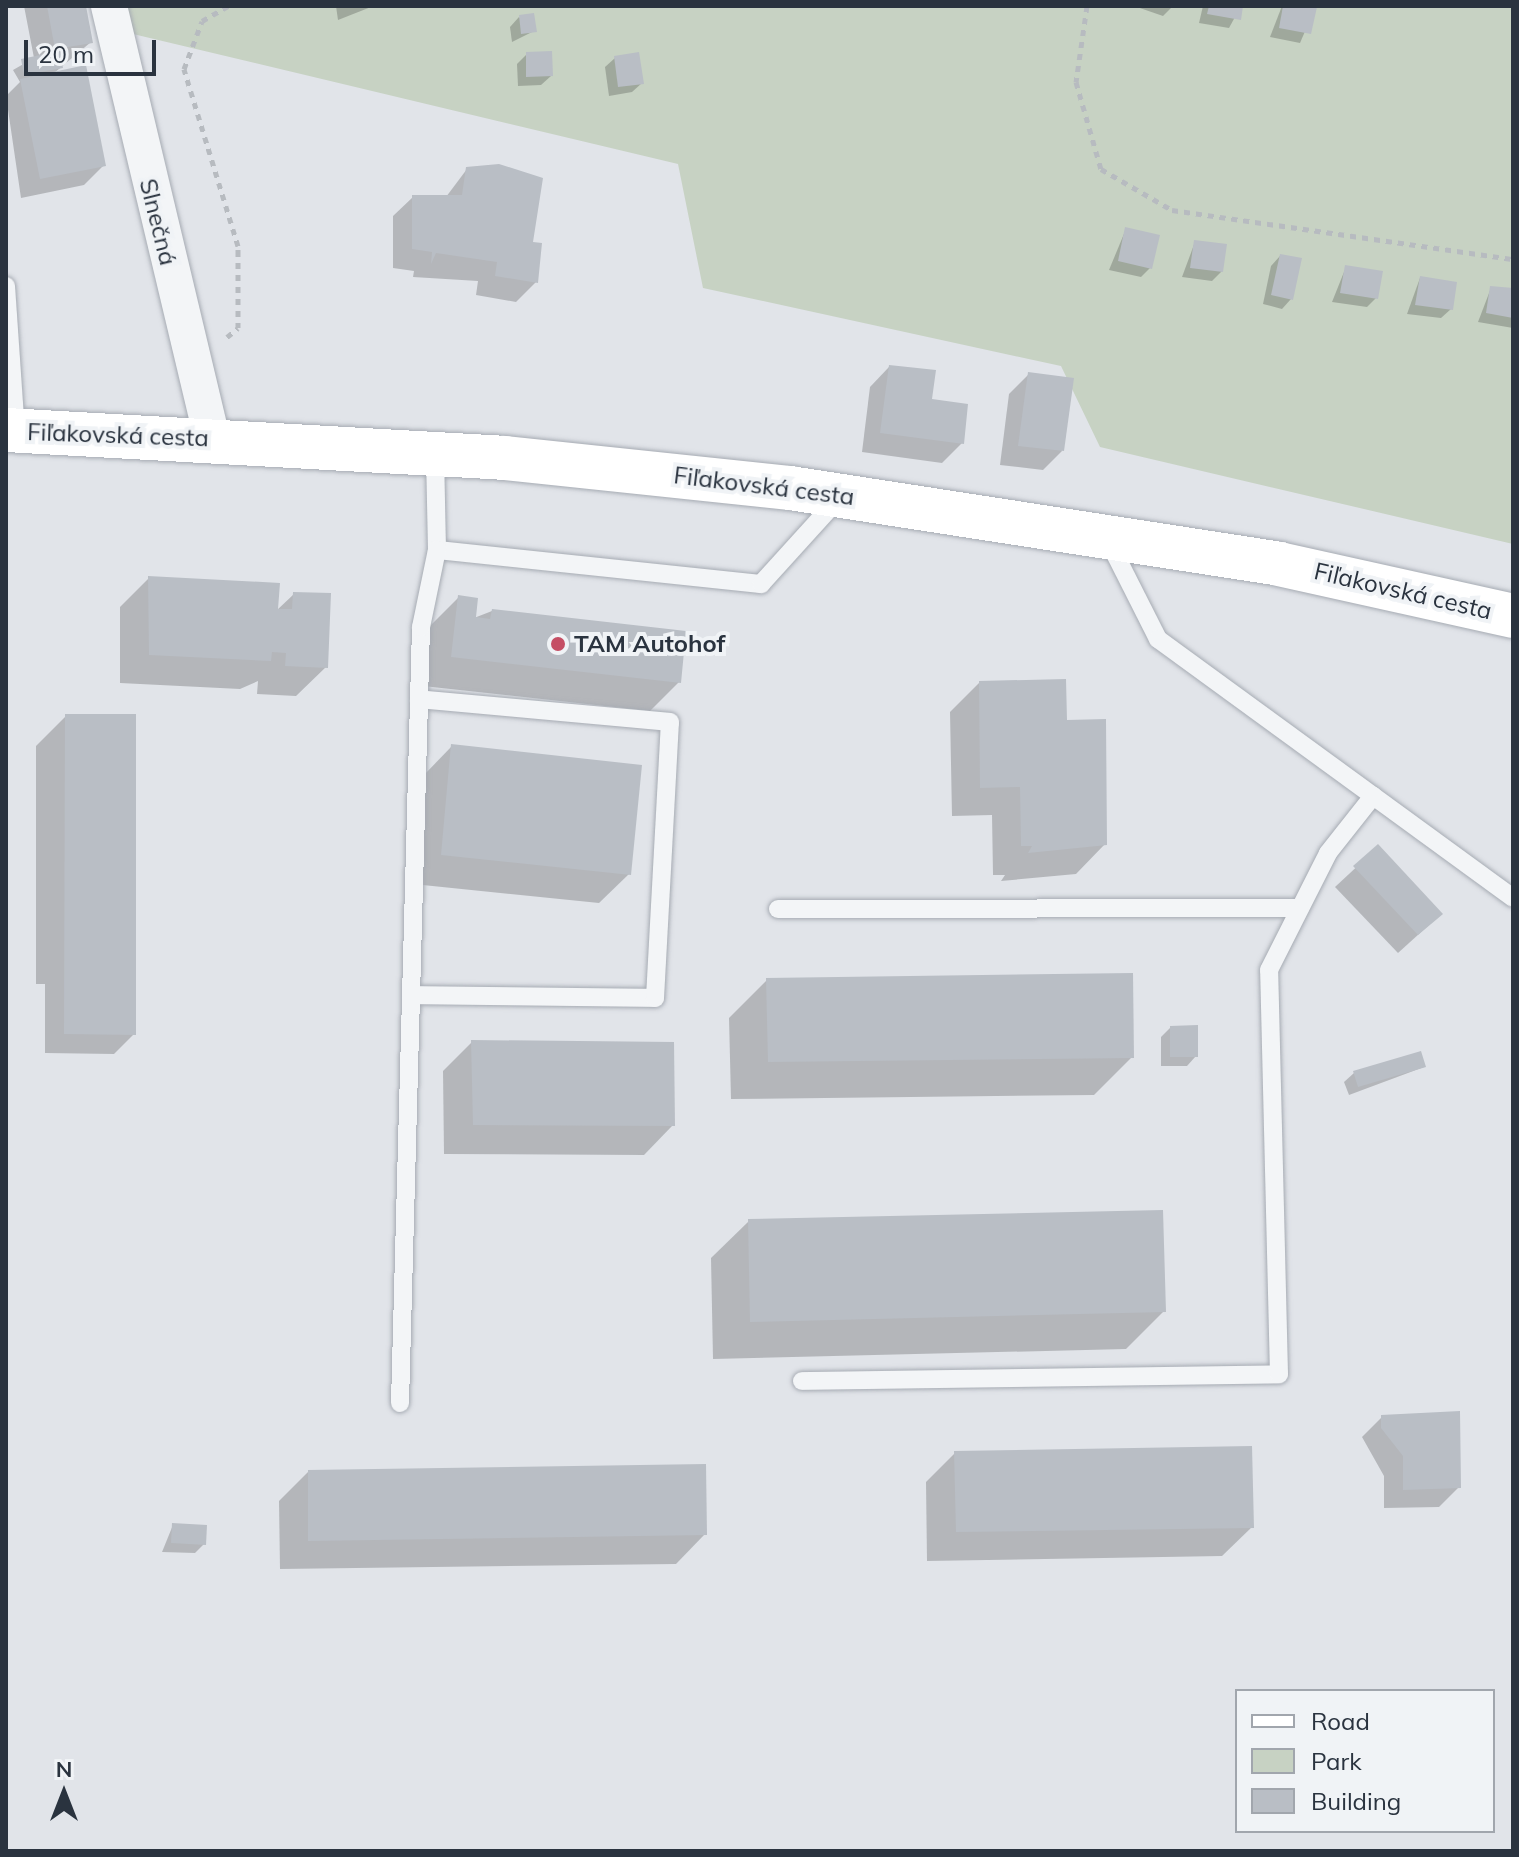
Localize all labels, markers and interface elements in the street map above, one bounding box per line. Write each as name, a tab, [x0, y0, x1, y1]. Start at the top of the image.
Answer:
scale bar	[28, 24, 160, 74]
text: 20 m	[38, 39, 94, 69]
street label: Slnečná	[133, 176, 183, 268]
street label: Fiľakovská cesta	[27, 417, 209, 453]
street label: Fiľakovská cesta	[672, 461, 856, 511]
street label: Fiľakovská cesta	[1311, 557, 1495, 625]
place label: TAM Autohof	[574, 630, 725, 658]
marker: TAM Autohof	[549, 635, 567, 653]
legend	[1235, 1689, 1495, 1833]
text: Road	[1311, 1706, 1370, 1736]
text: Park	[1311, 1746, 1362, 1776]
north arrow	[24, 1753, 104, 1833]
text: N	[56, 1755, 72, 1783]
text: Building	[1311, 1786, 1401, 1816]

